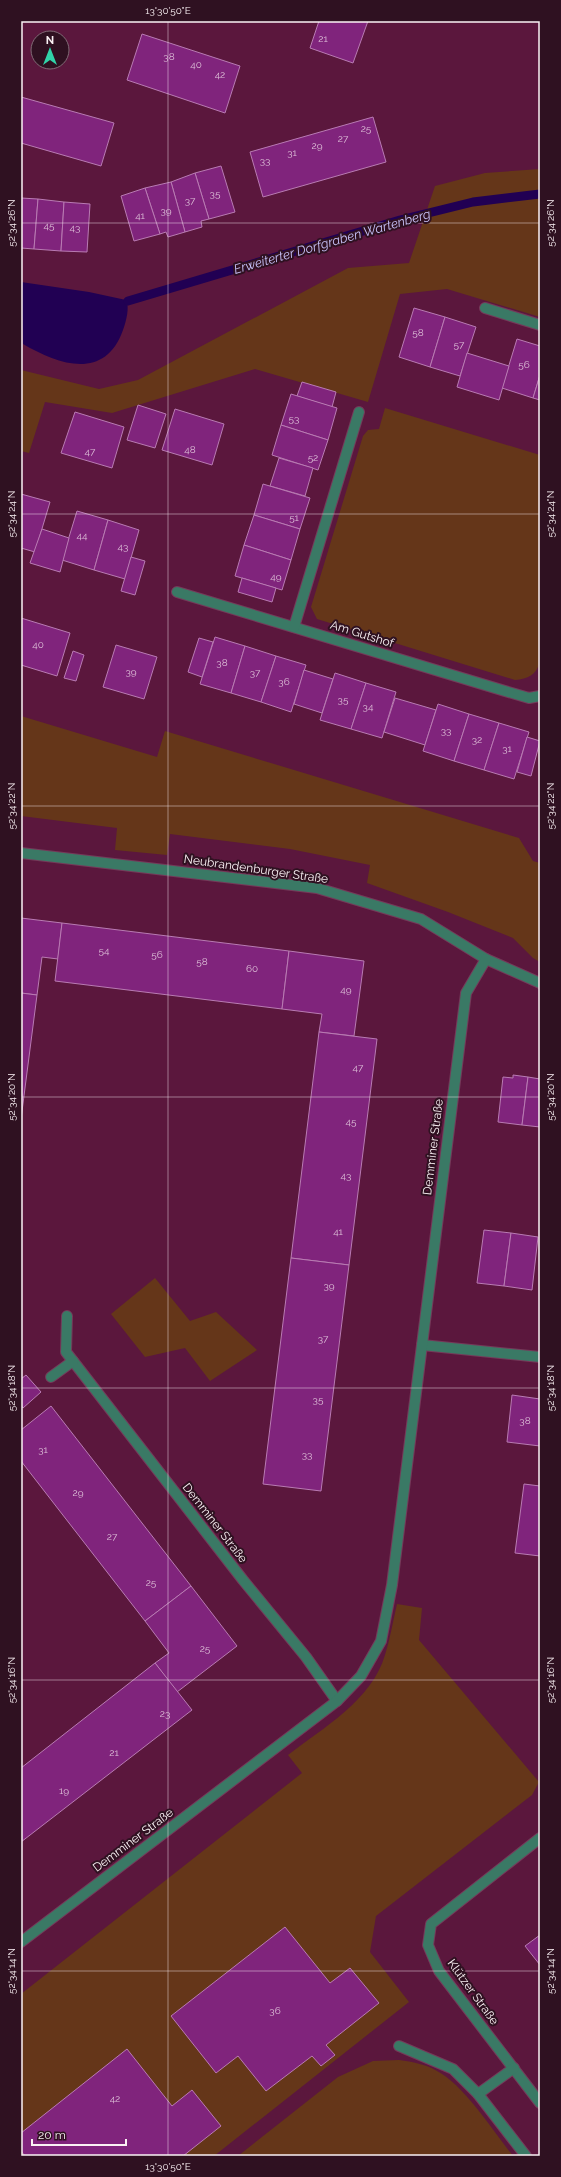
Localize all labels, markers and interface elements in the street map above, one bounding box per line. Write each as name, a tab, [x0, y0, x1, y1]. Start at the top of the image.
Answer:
text: 13°30'50"E	[145, 5, 191, 16]
north arrow	[30, 30, 70, 70]
house number: 21	[318, 33, 328, 44]
text: N	[46, 34, 54, 47]
house number: 38	[163, 51, 175, 62]
house number: 40	[190, 59, 202, 70]
house number: 42	[215, 69, 225, 80]
house number: 25	[361, 123, 372, 134]
house number: 27	[338, 133, 349, 144]
house number: 29	[311, 140, 323, 151]
house number: 31	[287, 147, 298, 158]
house number: 33	[260, 155, 270, 166]
house number: 35	[210, 188, 221, 199]
house number: 37	[185, 195, 196, 206]
text: 52°34'26"N	[6, 199, 17, 247]
text: 52°34'26"N	[545, 199, 556, 247]
house number: 39	[160, 205, 172, 216]
water label: Erweiterter Dorfgraben Wartenberg	[232, 206, 433, 277]
house number: 41	[135, 210, 146, 221]
house number: 45	[44, 220, 55, 231]
house number: 43	[70, 222, 80, 233]
house number: 58	[412, 327, 424, 338]
house number: 57	[454, 339, 465, 350]
house number: 56	[518, 359, 530, 370]
house number: 53	[289, 413, 299, 424]
house number: 48	[184, 444, 196, 455]
house number: 47	[85, 446, 96, 457]
house number: 52	[308, 452, 318, 463]
text: 52°34'24"N	[6, 490, 17, 538]
text: 52°34'24"N	[545, 490, 556, 538]
house number: 51	[289, 512, 300, 523]
house number: 44	[77, 530, 88, 541]
house number: 43	[118, 541, 128, 552]
house number: 49	[270, 571, 282, 582]
street label: Am Gutshof	[329, 618, 396, 651]
house number: 40	[32, 639, 44, 650]
house number: 38	[216, 657, 228, 668]
house number: 39	[125, 666, 137, 677]
house number: 37	[250, 667, 261, 678]
house number: 36	[278, 676, 290, 687]
house number: 35	[338, 694, 349, 705]
house number: 34	[363, 701, 374, 712]
house number: 33	[441, 725, 451, 736]
house number: 32	[472, 734, 482, 745]
house number: 31	[502, 743, 513, 754]
text: 52°34'22"N	[6, 783, 17, 829]
text: 52°34'22"N	[545, 783, 556, 829]
street label: Neubrandenburger Straße	[183, 852, 329, 886]
house number: 54	[99, 945, 110, 956]
house number: 56	[151, 949, 163, 960]
house number: 58	[196, 956, 208, 967]
house number: 60	[246, 963, 258, 974]
house number: 49	[340, 984, 352, 995]
house number: 47	[353, 1062, 364, 1073]
text: 52°34'20"N	[6, 1073, 17, 1121]
text: 52°34'20"N	[545, 1073, 556, 1121]
street label: Demminer Straße	[420, 1098, 446, 1196]
house number: 45	[346, 1116, 357, 1127]
house number: 43	[341, 1170, 351, 1181]
house number: 41	[333, 1226, 344, 1237]
house number: 39	[323, 1280, 335, 1291]
house number: 37	[318, 1333, 329, 1344]
text: 52°34'18"N	[6, 1365, 17, 1411]
text: 52°34'18"N	[545, 1365, 556, 1411]
house number: 35	[313, 1394, 324, 1405]
house number: 38	[519, 1415, 531, 1426]
house number: 31	[38, 1444, 49, 1455]
house number: 33	[302, 1449, 312, 1460]
street label: Demminer Straße	[180, 1481, 250, 1565]
house number: 29	[72, 1487, 84, 1498]
house number: 27	[107, 1531, 118, 1542]
house number: 25	[146, 1577, 157, 1588]
house number: 25	[200, 1643, 211, 1654]
text: 52°34'16"N	[6, 1657, 17, 1703]
text: 52°34'16"N	[545, 1657, 556, 1703]
house number: 23	[160, 1708, 170, 1719]
house number: 21	[109, 1747, 119, 1758]
house number: 19	[59, 1785, 69, 1796]
street label: Demminer Straße	[90, 1805, 176, 1875]
text: 52°34'14"N	[6, 1948, 17, 1994]
text: 52°34'14"N	[545, 1948, 556, 1994]
street label: Klützer Straße	[445, 1957, 501, 2027]
house number: 36	[269, 2005, 281, 2016]
house number: 42	[110, 2093, 120, 2104]
scale bar	[32, 2121, 126, 2147]
text: 20 m	[38, 2128, 66, 2142]
text: 13°30'50"E	[145, 2161, 191, 2172]

